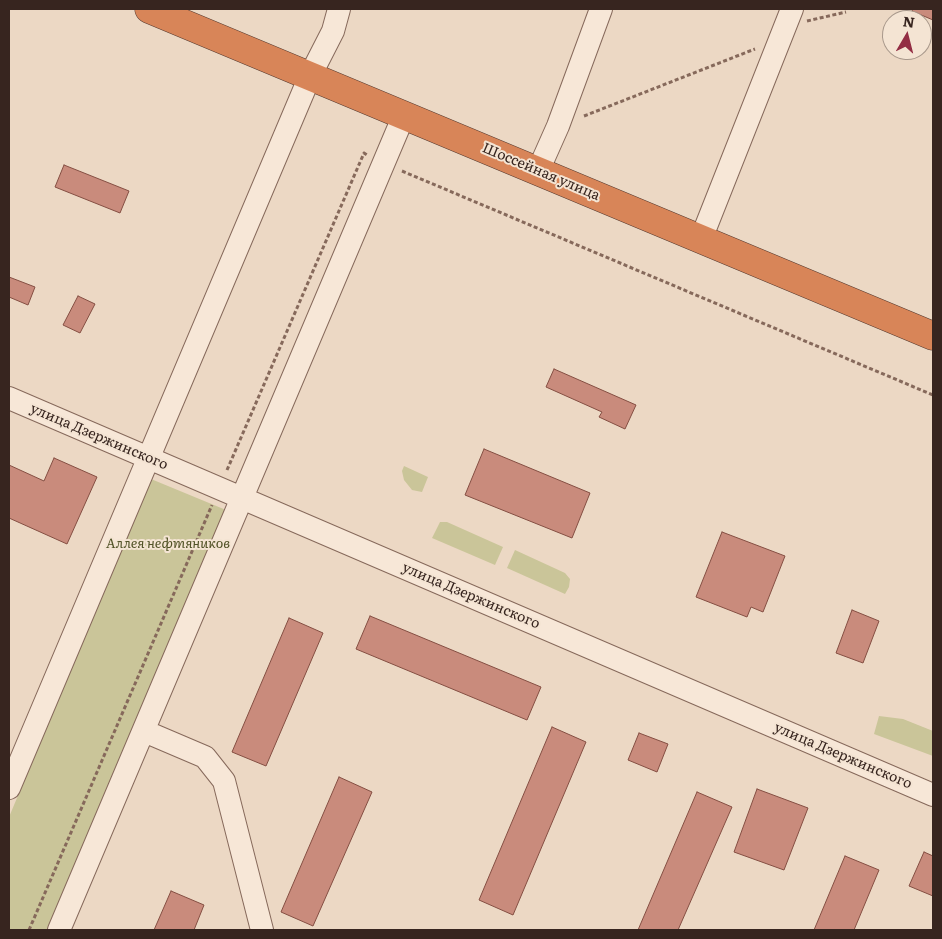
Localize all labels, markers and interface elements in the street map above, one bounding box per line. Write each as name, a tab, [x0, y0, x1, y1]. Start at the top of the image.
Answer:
north arrow	[882, 10, 932, 60]
text: N	[902, 10, 916, 32]
street label: Шоссейная улица	[480, 140, 602, 204]
street label: улица Дзержинского	[28, 400, 170, 474]
park label: Аллея нефтяников	[106, 536, 230, 552]
street label: улица Дзержинского	[400, 559, 542, 633]
street label: улица Дзержинского	[772, 719, 914, 793]

